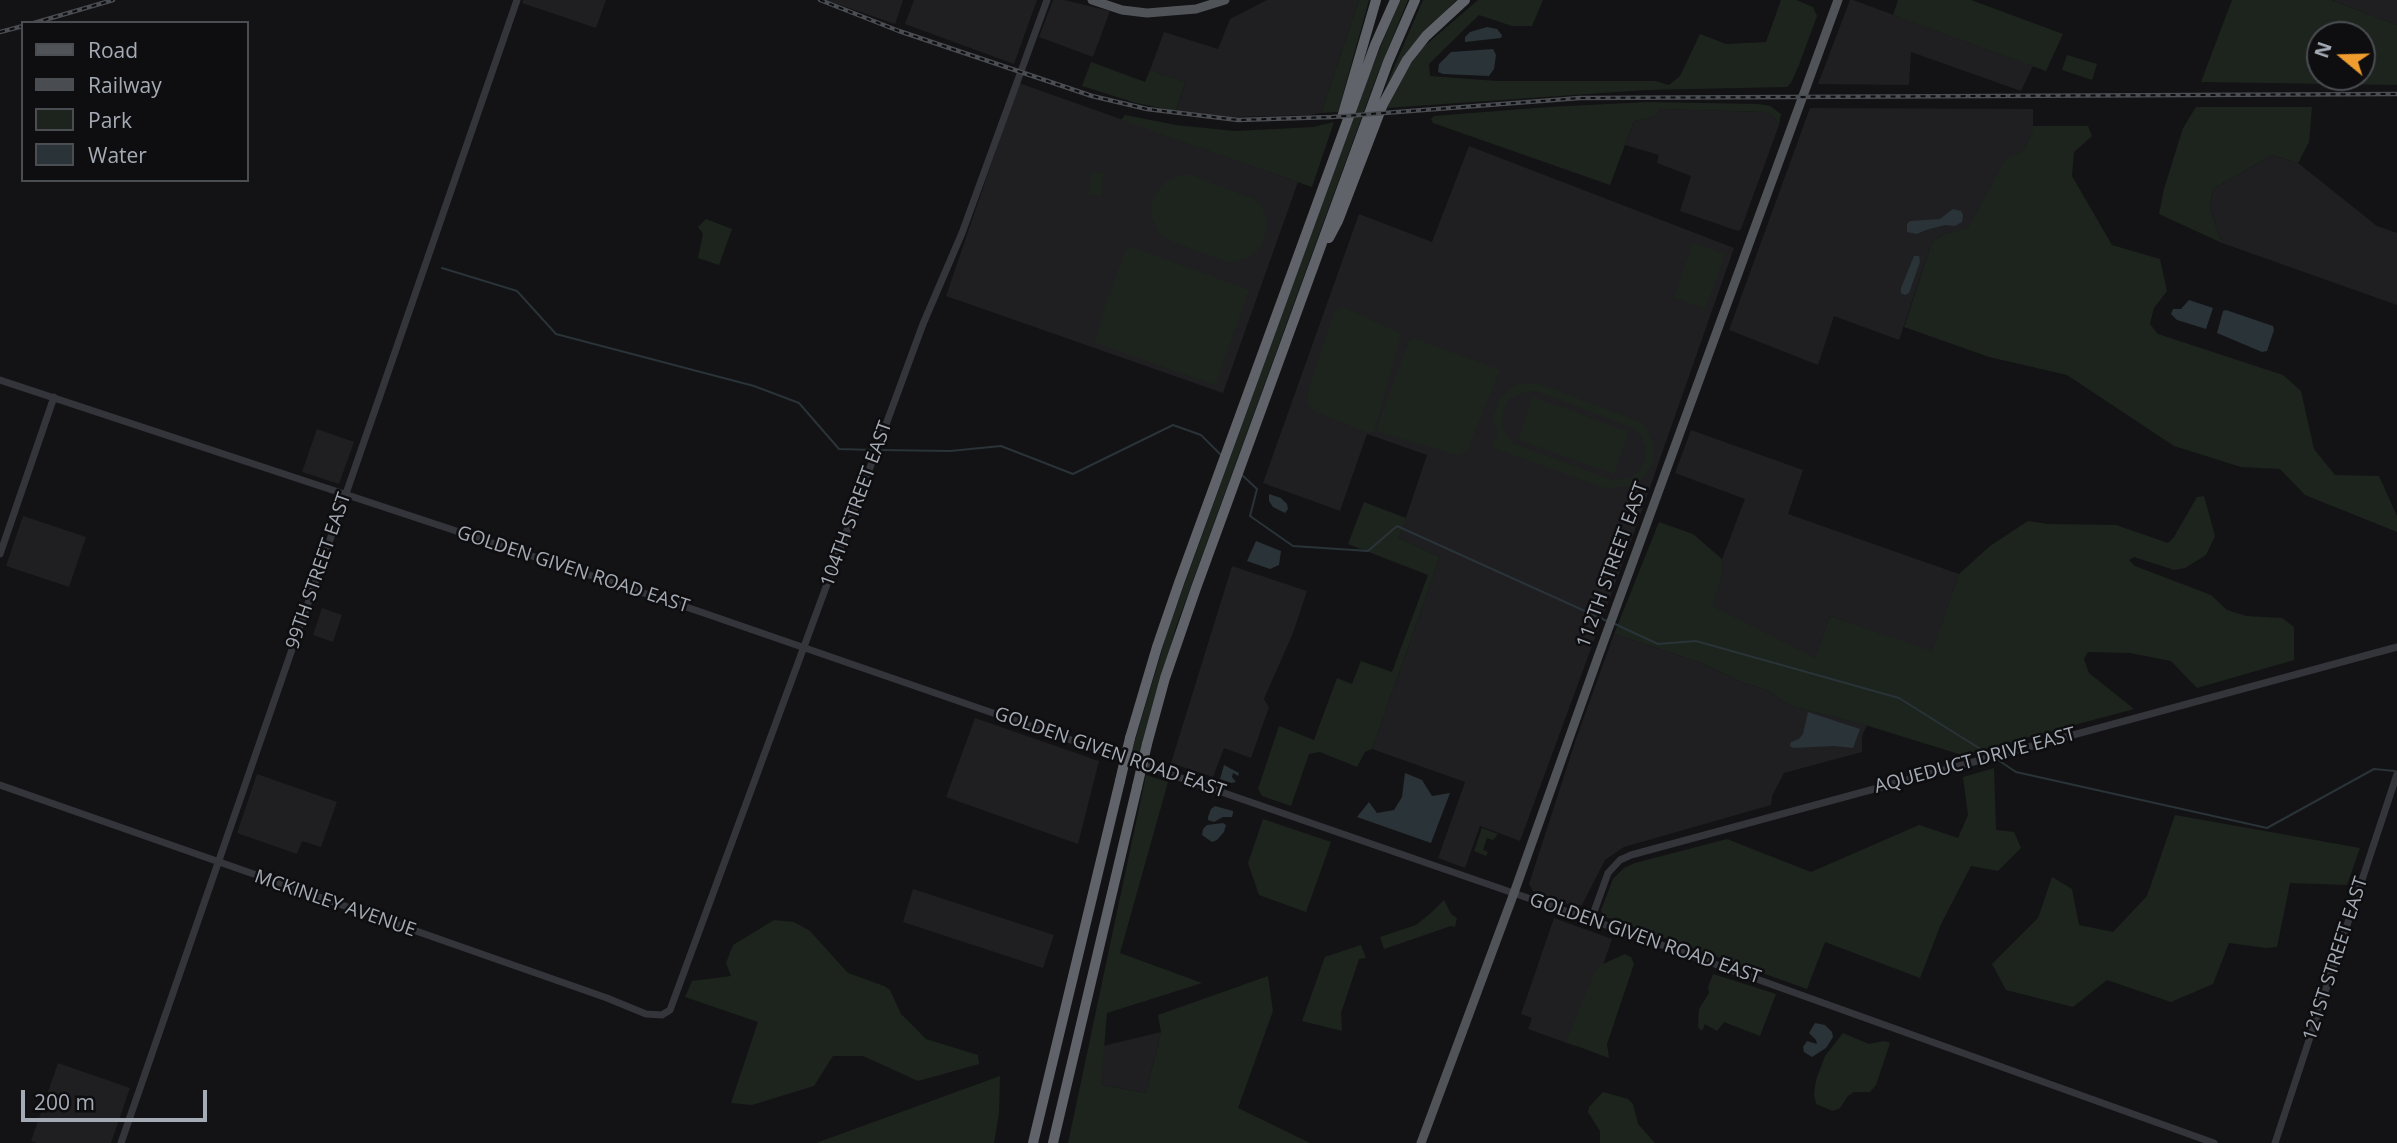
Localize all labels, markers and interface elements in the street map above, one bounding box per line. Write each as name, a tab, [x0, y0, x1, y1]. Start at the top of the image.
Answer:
legend	[21, 21, 248, 182]
north arrow	[2306, 21, 2376, 91]
text: Road	[88, 36, 138, 64]
text: N	[2308, 38, 2338, 61]
text: Railway	[88, 71, 162, 99]
text: Park	[88, 106, 132, 134]
text: Water	[88, 141, 147, 169]
street label: 104TH STREET EAST	[816, 418, 898, 590]
street label: 112TH STREET EAST	[1572, 479, 1654, 651]
street label: 99TH STREET EAST	[282, 490, 356, 652]
street label: GOLDEN GIVEN ROAD EAST	[454, 522, 692, 618]
street label: GOLDEN GIVEN ROAD EAST	[991, 703, 1229, 803]
street label: AQUEDUCT DRIVE EAST	[1872, 723, 2078, 799]
street label: MCKINLEY AVENUE	[251, 866, 419, 942]
street label: 121ST STREET EAST	[2299, 874, 2373, 1044]
street label: GOLDEN GIVEN ROAD EAST	[1526, 889, 1764, 989]
scale bar	[24, 1076, 210, 1120]
text: 200 m	[34, 1088, 95, 1116]

